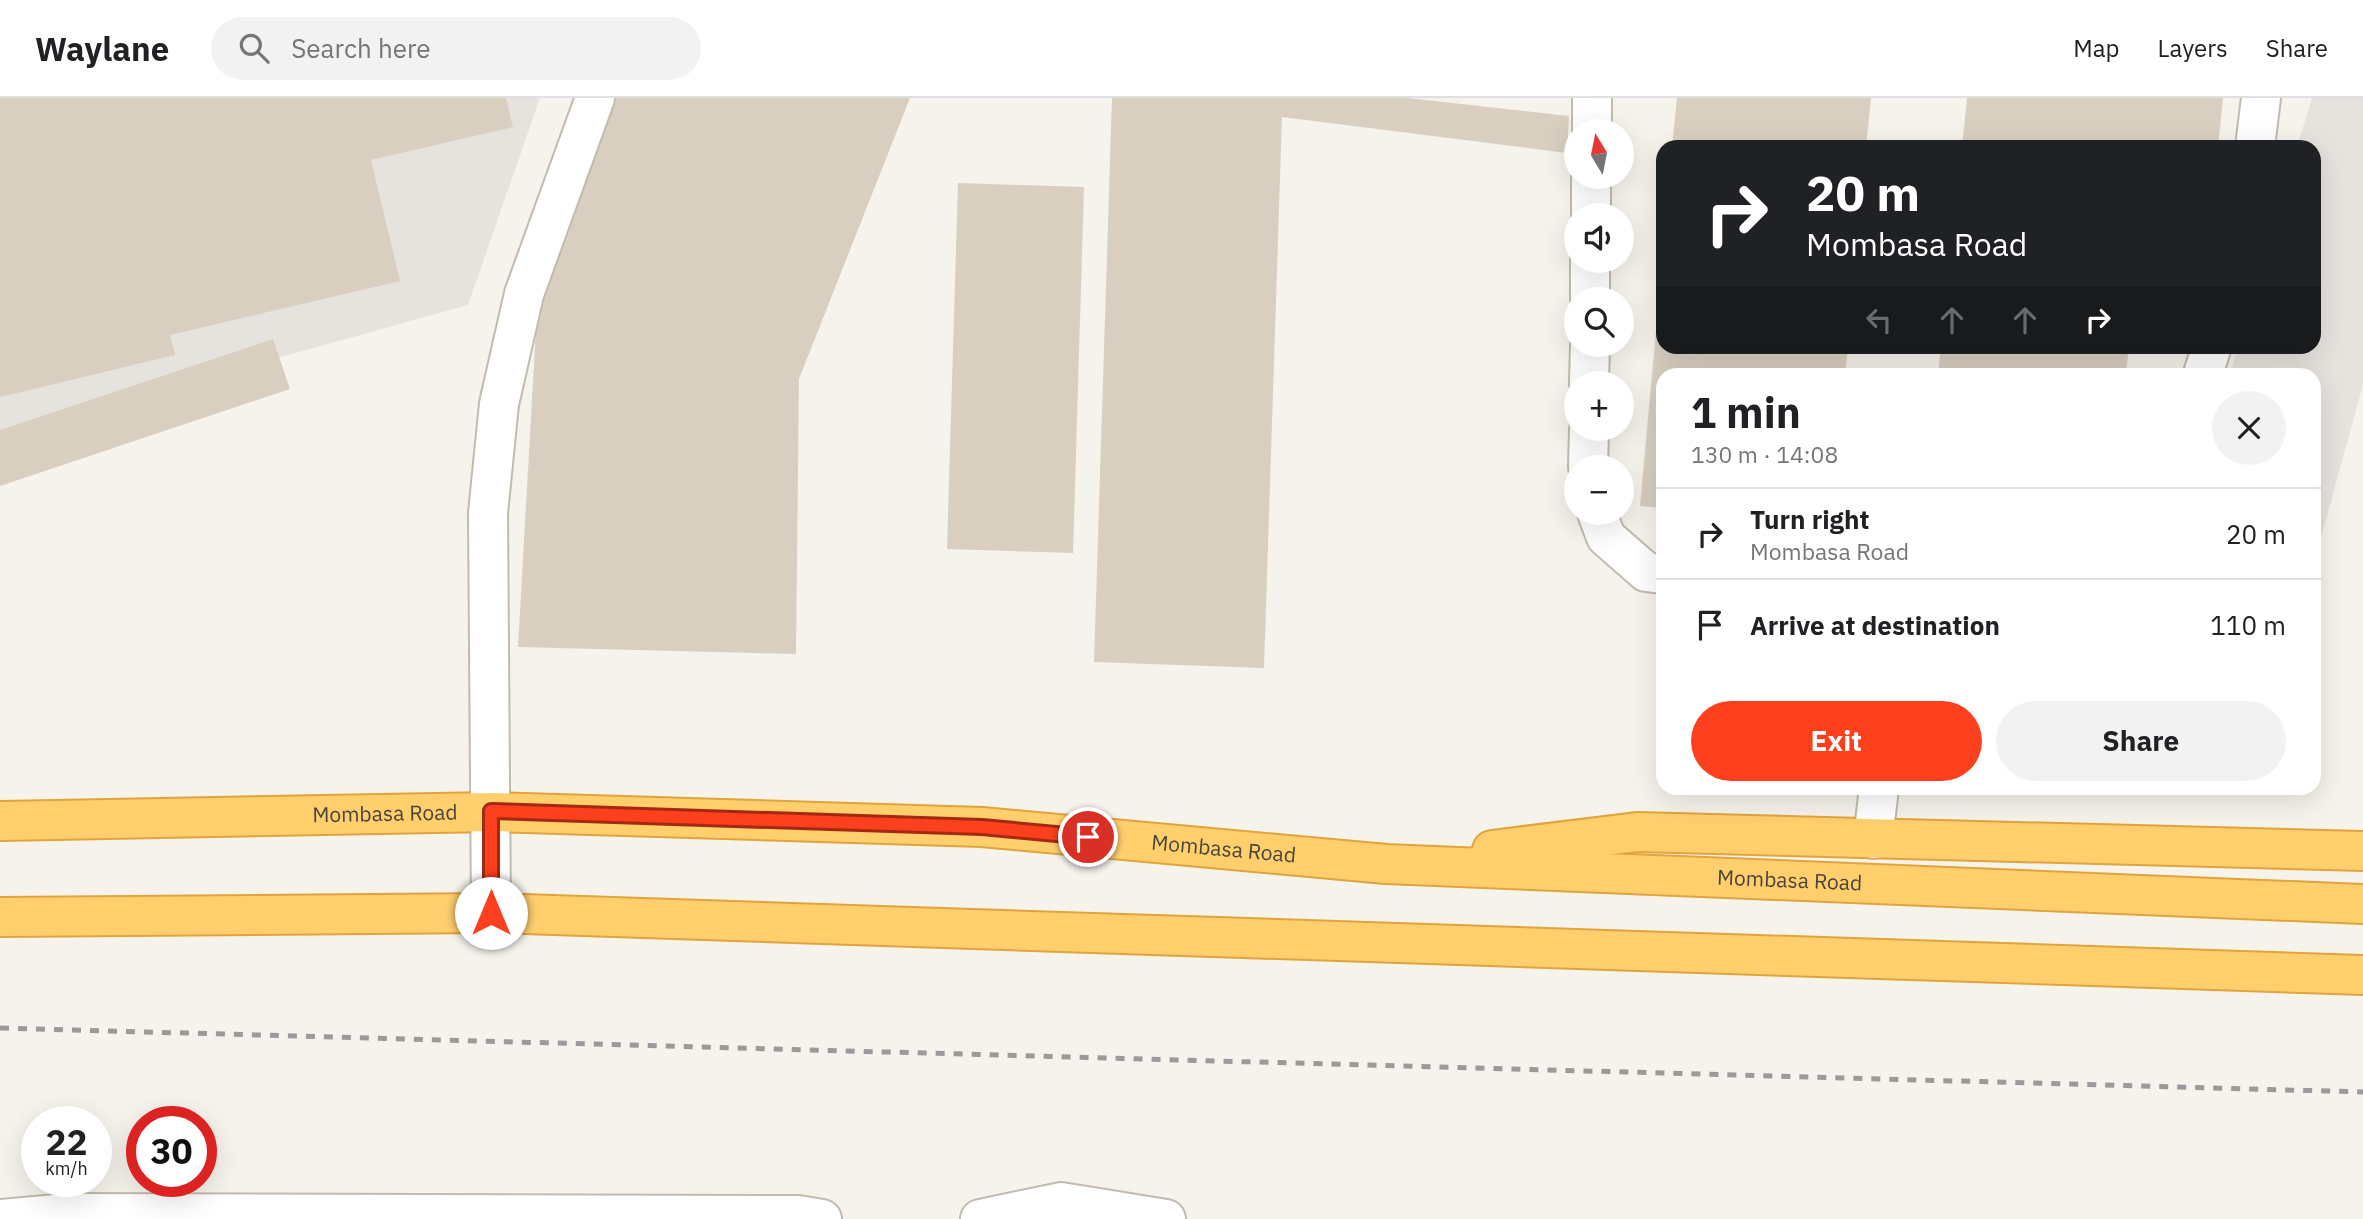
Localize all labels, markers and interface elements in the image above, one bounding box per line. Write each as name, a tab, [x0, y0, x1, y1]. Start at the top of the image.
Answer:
search box	[211, 17, 701, 80]
text: Waylane	[35, 27, 169, 70]
icon: search	[235, 29, 273, 67]
text: Search here	[291, 31, 431, 65]
text: Map	[2073, 32, 2120, 64]
text: Layers	[2158, 32, 2228, 64]
text: Share	[2266, 32, 2328, 64]
north arrow	[1564, 119, 1634, 189]
map controls	[1564, 119, 1634, 525]
text: 20 m	[1806, 161, 1920, 224]
icon: right	[1691, 168, 1782, 259]
button: sound	[1564, 203, 1634, 273]
text: Mombasa Road	[1806, 223, 2027, 265]
button: search	[1564, 287, 1634, 357]
icon: left	[1860, 301, 1898, 339]
icon: ahead	[1933, 301, 1971, 339]
icon: ahead	[2006, 301, 2044, 339]
icon: right	[2079, 301, 2117, 339]
button: +	[1564, 371, 1634, 441]
text: 1 min	[1691, 385, 1801, 440]
button: close	[2212, 391, 2286, 465]
text: 130 m · 14:08	[1691, 439, 1838, 469]
button: −	[1564, 455, 1634, 525]
text: Turn right	[1750, 502, 1869, 536]
icon: right	[1691, 515, 1729, 553]
text: 20 m	[2226, 517, 2286, 551]
text: Mombasa Road	[1750, 536, 1909, 566]
icon: arrive	[1691, 606, 1729, 644]
text: Arrive at destination	[1750, 608, 2000, 642]
text: 110 m	[2210, 608, 2286, 642]
button: Exit	[1691, 701, 1982, 781]
button: Share	[1996, 701, 2286, 781]
street label: Mombasa Road	[312, 798, 458, 828]
pin	[1058, 807, 1118, 867]
icon: arrive	[1069, 818, 1107, 856]
street label: Mombasa Road	[1150, 828, 1297, 869]
street label: Mombasa Road	[1717, 863, 1863, 896]
position arrow	[454, 876, 528, 950]
speed limit sign: 30	[126, 1106, 217, 1197]
text: 22	[45, 1119, 88, 1165]
text: km/h	[45, 1157, 88, 1180]

